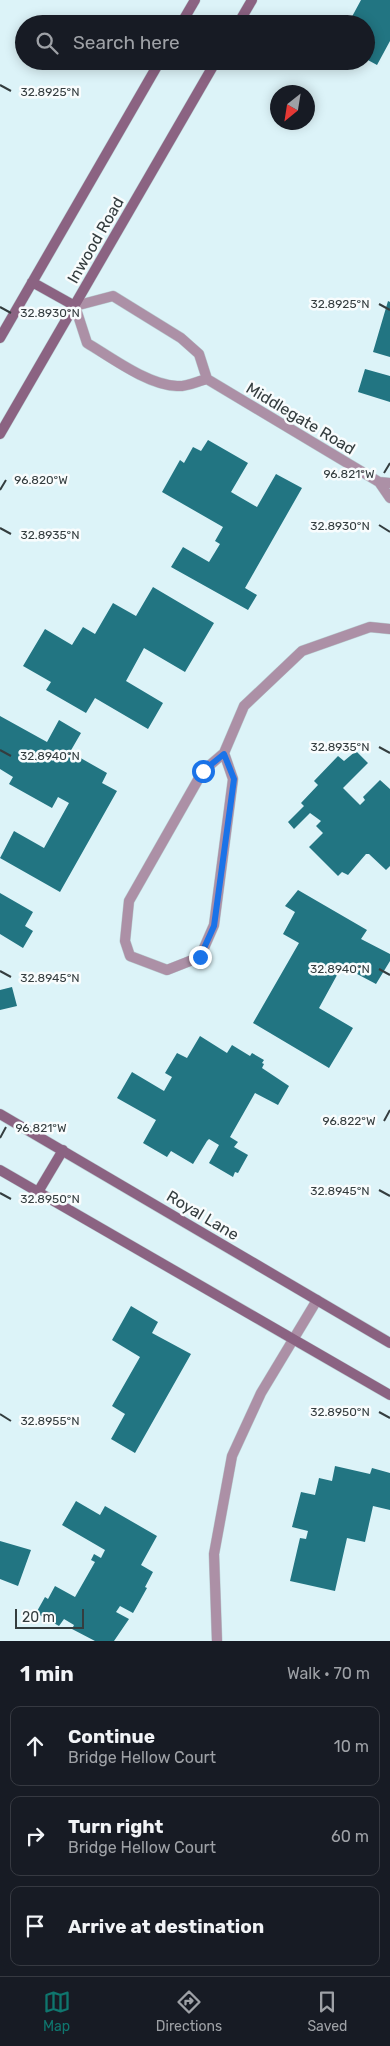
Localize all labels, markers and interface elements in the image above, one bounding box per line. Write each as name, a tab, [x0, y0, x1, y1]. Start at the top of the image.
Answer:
search box	[15, 15, 375, 70]
icon: search	[33, 29, 61, 57]
text: Search here	[73, 31, 180, 54]
text: 32.8925°N	[20, 85, 80, 99]
north arrow	[270, 85, 315, 130]
street label: Inwood Road	[63, 194, 128, 287]
text: 32.8925°N	[310, 297, 370, 311]
text: 32.8930°N	[20, 306, 80, 320]
street label: Middlegate Road	[243, 378, 359, 458]
text: 96.821°W	[323, 467, 375, 481]
text: 96.820°W	[14, 473, 68, 487]
text: 32.8930°N	[310, 519, 370, 533]
text: 32.8935°N	[20, 528, 80, 542]
text: 32.8935°N	[310, 740, 370, 754]
text: 32.8940°N	[20, 749, 80, 763]
route start	[192, 760, 215, 783]
route end	[189, 946, 212, 969]
text: 32.8940°N	[310, 962, 370, 976]
text: 32.8945°N	[20, 971, 80, 985]
text: 96.822°W	[322, 1114, 376, 1128]
text: 96.821°W	[15, 1121, 67, 1135]
text: 32.8945°N	[310, 1184, 370, 1198]
street label: Royal Lane	[163, 1186, 242, 1244]
text: 32.8950°N	[20, 1192, 80, 1206]
text: 32.8950°N	[310, 1405, 370, 1419]
text: 32.8955°N	[20, 1414, 80, 1428]
scale bar	[15, 1606, 84, 1629]
text: 20 m	[22, 1609, 55, 1626]
text: 1 min	[20, 1661, 74, 1686]
text: Walk · 70 m	[287, 1664, 370, 1683]
text: Continue	[68, 1725, 155, 1748]
icon: ahead	[21, 1732, 49, 1760]
text: 10 m	[334, 1737, 369, 1756]
text: Bridge Hellow Court	[68, 1748, 216, 1767]
text: Turn right	[68, 1815, 163, 1838]
icon: right	[21, 1822, 49, 1850]
text: 60 m	[331, 1827, 369, 1846]
text: Bridge Hellow Court	[68, 1838, 216, 1857]
icon: arrive	[21, 1912, 49, 1940]
text: Arrive at destination	[68, 1915, 264, 1938]
tab: Map	[43, 1988, 71, 2035]
tab: Directions	[156, 1988, 222, 2035]
tab: Saved	[307, 1988, 347, 2035]

